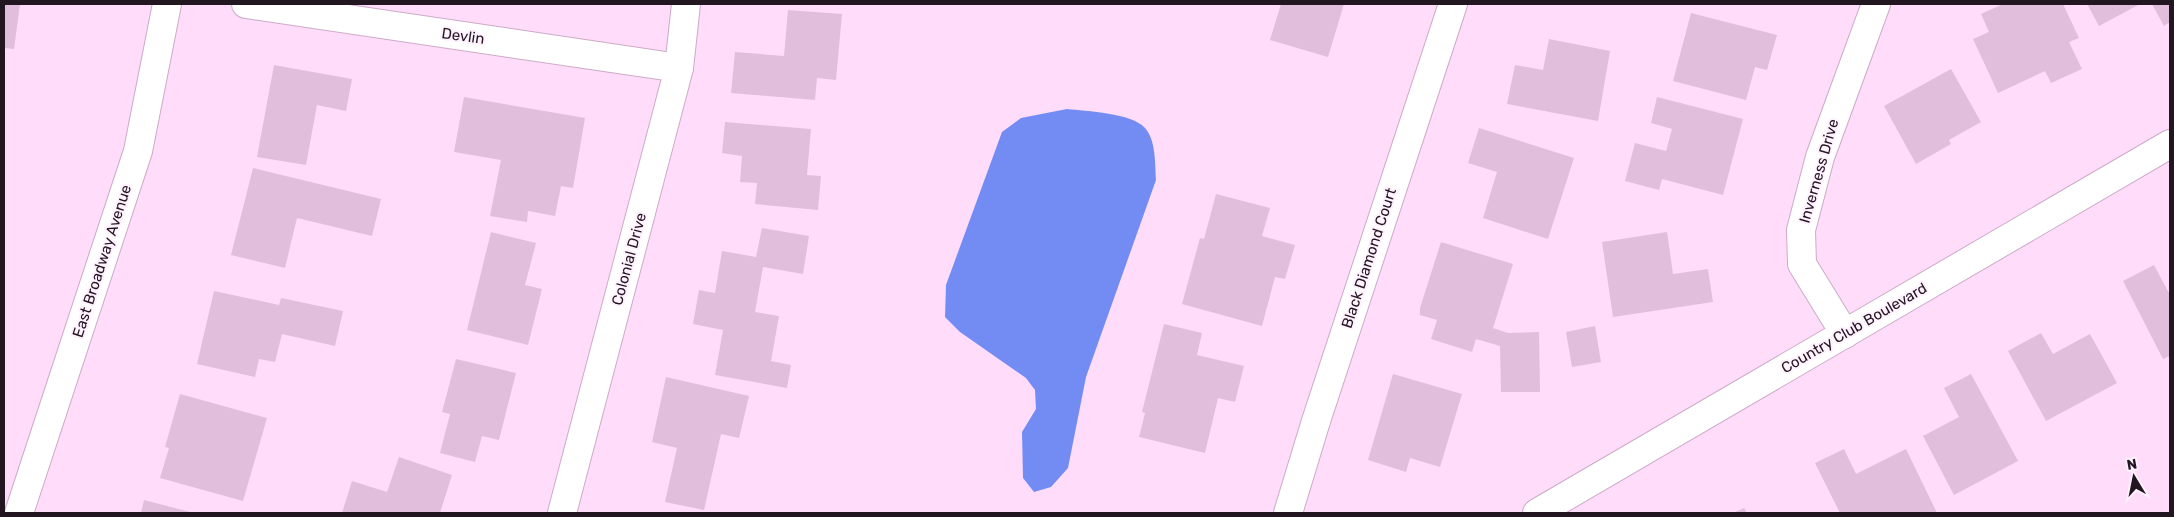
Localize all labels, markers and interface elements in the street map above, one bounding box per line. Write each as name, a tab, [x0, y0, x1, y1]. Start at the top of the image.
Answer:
street label: Devlin	[440, 24, 486, 48]
street label: Inverness Drive	[1796, 117, 1842, 225]
street label: East Broadway Avenue	[69, 182, 135, 340]
street label: Black Diamond Court	[1338, 185, 1400, 330]
street label: Colonial Drive	[608, 211, 650, 307]
street label: Country Club Boulevard	[1778, 279, 1930, 377]
north arrow	[2109, 452, 2159, 502]
text: N	[2125, 455, 2138, 474]

